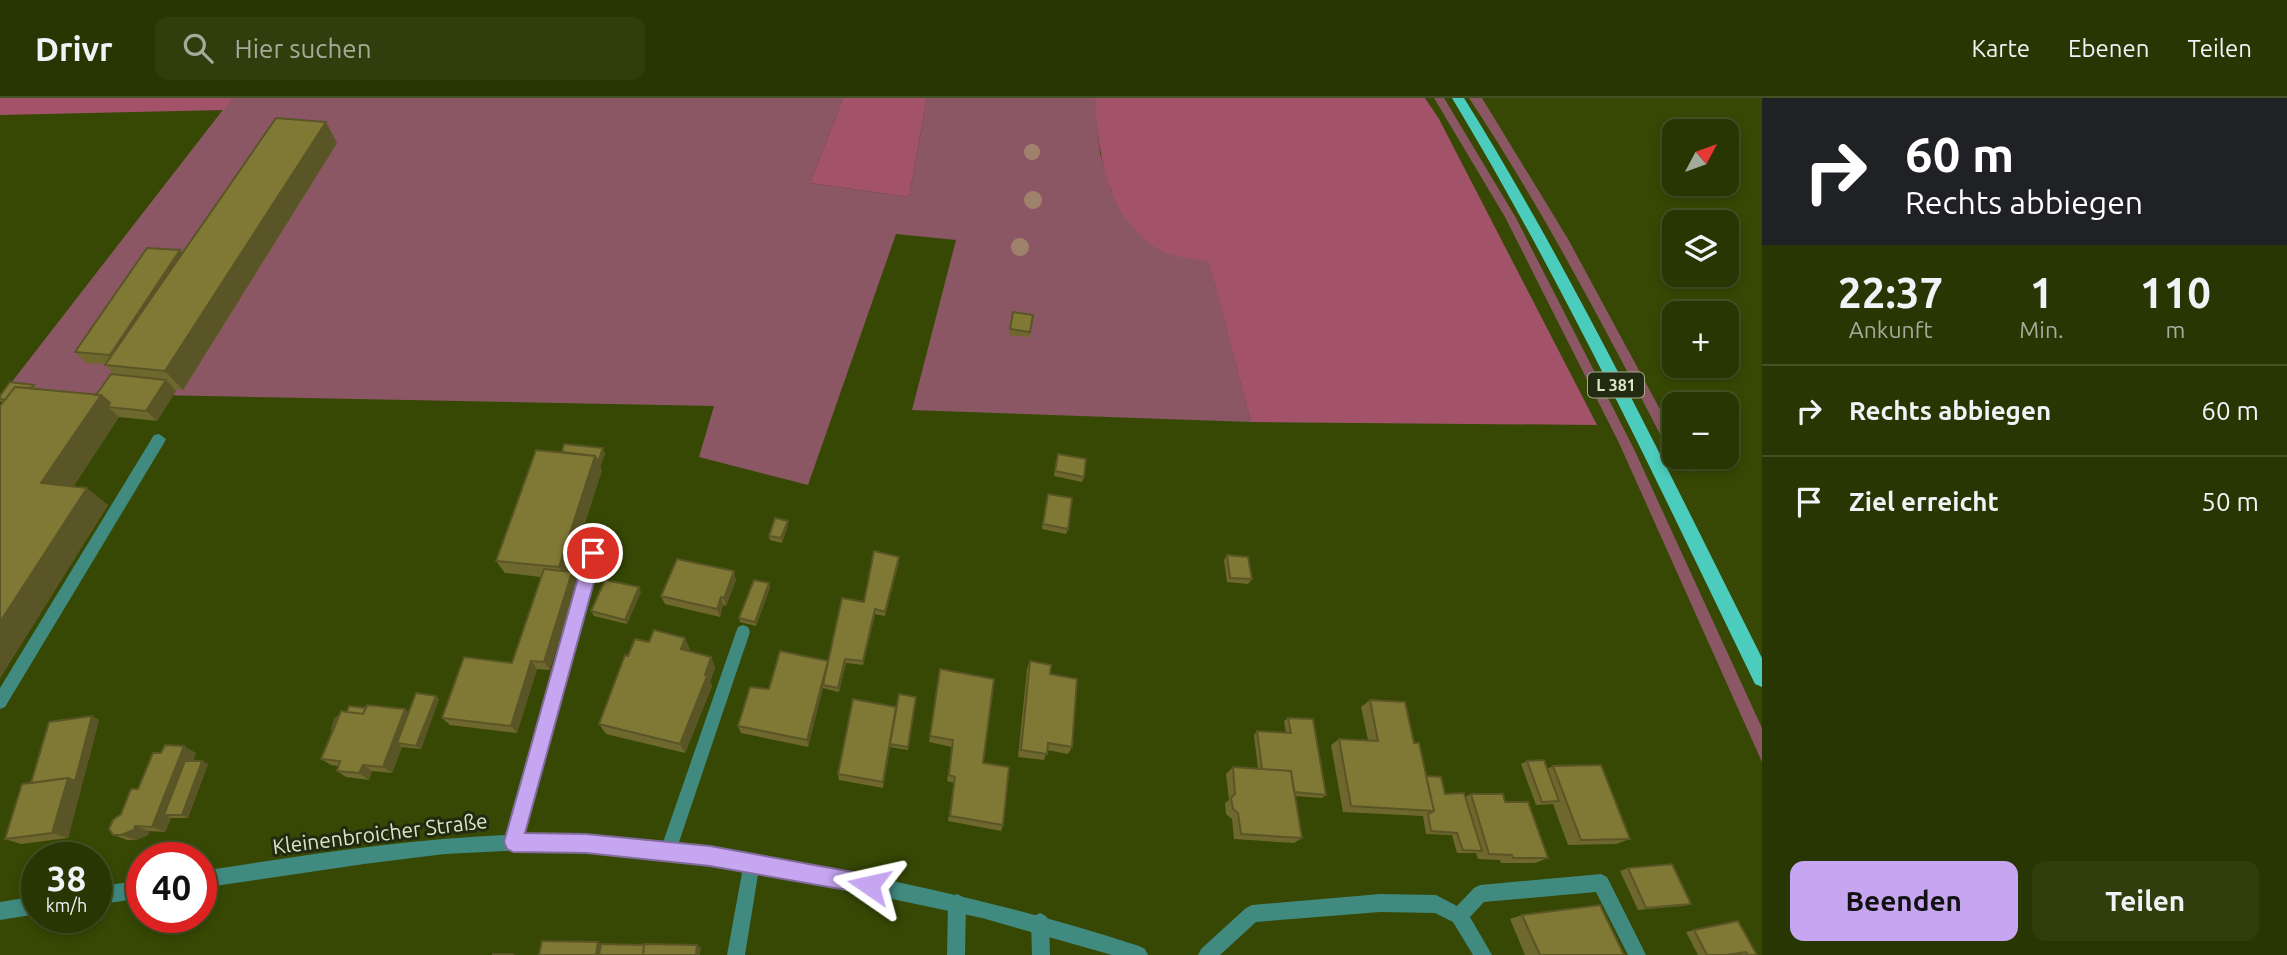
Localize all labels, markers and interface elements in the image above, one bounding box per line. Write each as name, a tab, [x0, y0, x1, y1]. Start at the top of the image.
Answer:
search box	[155, 17, 645, 80]
icon: search	[179, 29, 217, 67]
text: Drivr	[35, 30, 113, 67]
text: Hier suchen	[235, 34, 371, 63]
text: Karte	[1971, 35, 2030, 62]
text: Ebenen	[2068, 35, 2149, 62]
text: Teilen	[2187, 35, 2252, 62]
north arrow	[1662, 119, 1740, 196]
map controls	[1662, 119, 1739, 469]
icon: right	[1790, 126, 1881, 217]
text: 60 m	[1905, 126, 2014, 181]
text: Rechts abbiegen	[1905, 184, 2143, 220]
button: layers	[1662, 210, 1739, 287]
text: 22:37	[1838, 269, 1943, 316]
text: 1	[2030, 269, 2053, 316]
text: 110	[2140, 269, 2211, 316]
button: +	[1662, 301, 1739, 378]
text: Ankunft	[1849, 317, 1933, 342]
text: Min.	[2019, 317, 2064, 342]
text: m	[2165, 317, 2185, 342]
road number: L 381	[1588, 372, 1644, 398]
button: −	[1662, 392, 1739, 469]
icon: right	[1790, 392, 1828, 430]
text: Rechts abbiegen	[1849, 396, 2051, 425]
text: 60 m	[2201, 396, 2259, 425]
icon: arrive	[1790, 483, 1828, 521]
text: Ziel erreicht	[1849, 487, 1999, 516]
text: 50 m	[2201, 487, 2259, 516]
pin	[563, 523, 623, 583]
icon: arrive	[574, 534, 612, 572]
street label: Kleinenbroicher Straße	[271, 808, 489, 858]
speed limit sign: 40	[126, 842, 217, 933]
position arrow	[832, 848, 906, 922]
text: 38	[47, 858, 86, 898]
button: Beenden	[1790, 861, 2018, 941]
button: Teilen	[2032, 861, 2259, 941]
text: km/h	[46, 895, 87, 915]

